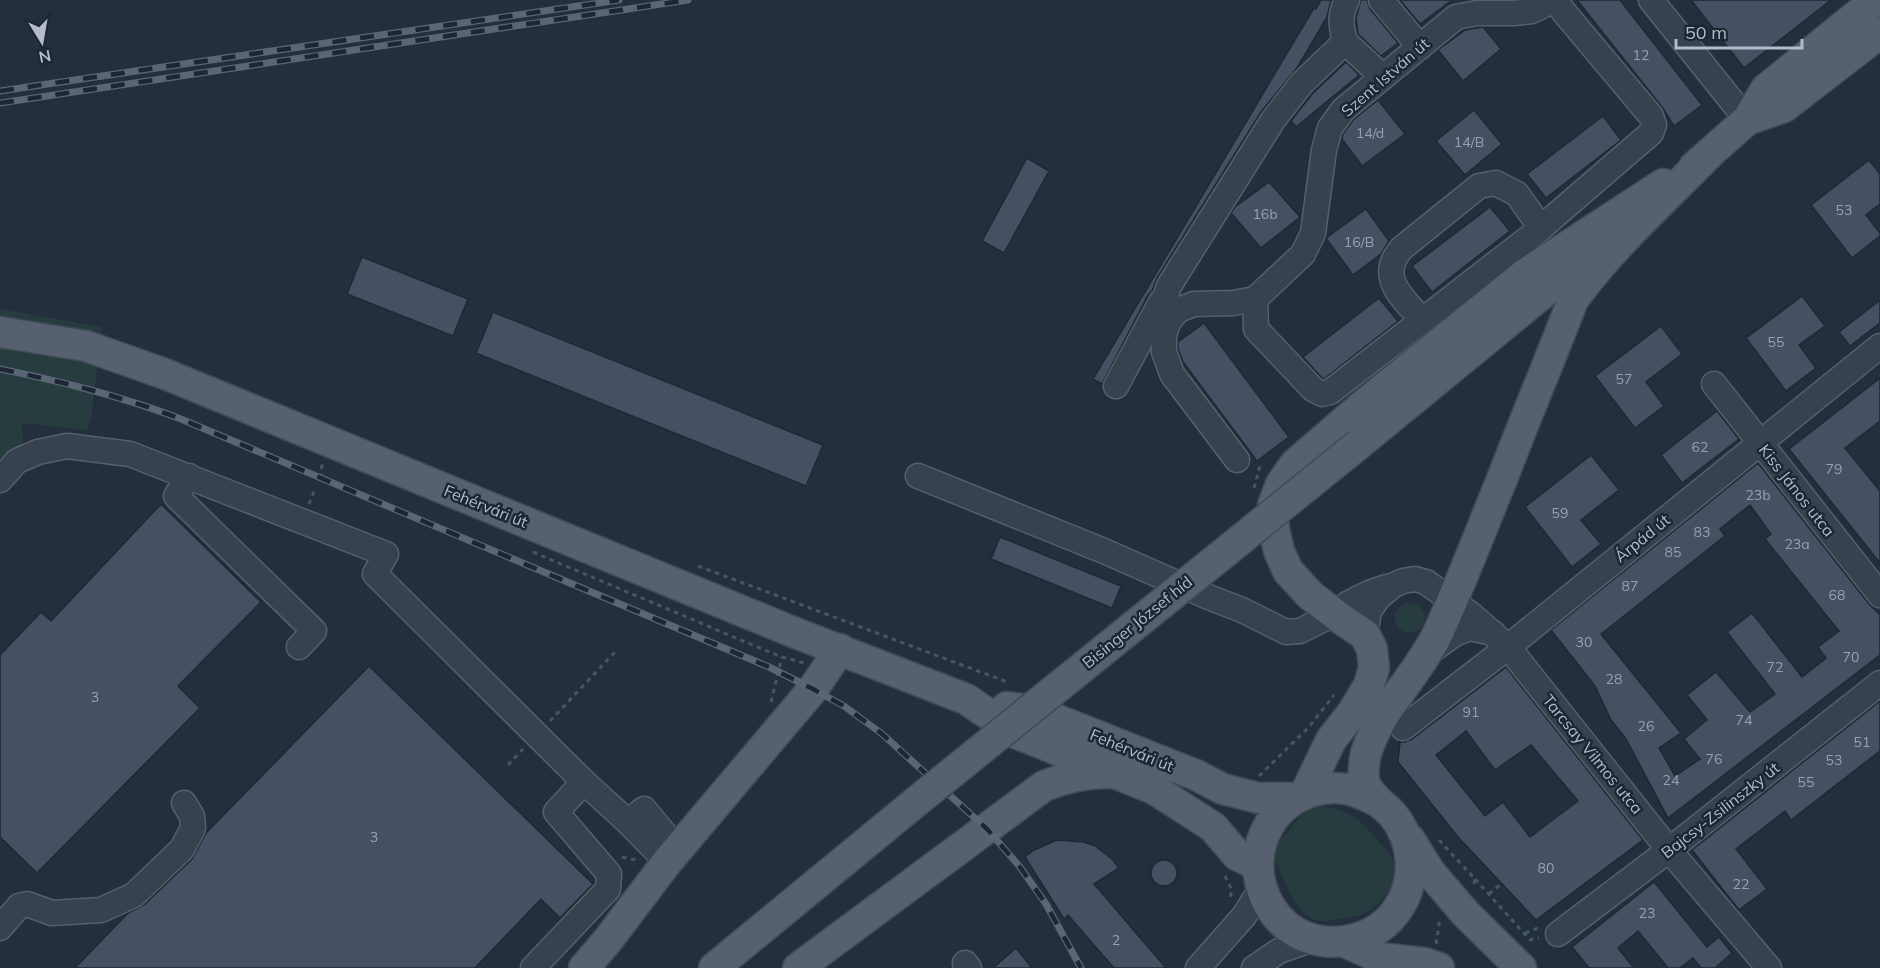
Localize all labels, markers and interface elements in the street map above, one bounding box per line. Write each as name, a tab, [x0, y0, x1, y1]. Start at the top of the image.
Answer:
north arrow	[12, 12, 72, 72]
scale bar	[1676, 12, 1802, 50]
text: 50 m	[1685, 21, 1727, 44]
street label: Szent István út	[1337, 33, 1433, 121]
text: N	[37, 46, 53, 68]
house number: 12	[1633, 46, 1649, 64]
house number: 14/d	[1356, 124, 1384, 142]
house number: 14/B	[1454, 133, 1484, 151]
house number: 53	[1836, 201, 1852, 219]
house number: 16b	[1252, 205, 1278, 223]
house number: 16/B	[1344, 233, 1374, 251]
house number: 55	[1768, 333, 1784, 351]
house number: 57	[1616, 370, 1632, 388]
house number: 62	[1692, 438, 1708, 456]
street label: Kiss János utca	[1755, 440, 1839, 540]
house number: 79	[1826, 460, 1842, 478]
street label: Fehérvári út	[441, 480, 531, 532]
house number: 23b	[1745, 486, 1771, 504]
house number: 59	[1552, 504, 1568, 522]
street label: Árpád út	[1610, 509, 1674, 566]
house number: 83	[1694, 523, 1710, 541]
house number: 23a	[1784, 535, 1810, 553]
house number: 85	[1665, 543, 1681, 561]
street label: Bisinger József híd	[1078, 572, 1196, 672]
house number: 87	[1622, 577, 1638, 595]
house number: 68	[1829, 586, 1845, 604]
house number: 30	[1576, 633, 1592, 651]
house number: 70	[1843, 648, 1859, 666]
house number: 72	[1767, 658, 1783, 676]
house number: 28	[1606, 670, 1622, 688]
house number: 3	[91, 688, 99, 706]
street label: Tarcsay Vilmos utca	[1539, 690, 1647, 818]
house number: 91	[1463, 703, 1479, 721]
house number: 74	[1736, 711, 1753, 729]
house number: 26	[1638, 717, 1654, 735]
street label: Fehérvári út	[1087, 724, 1177, 776]
house number: 51	[1854, 733, 1870, 751]
house number: 76	[1706, 750, 1722, 768]
house number: 53	[1826, 751, 1842, 769]
street label: Bajcsy-Zsilinszky út	[1657, 757, 1784, 862]
house number: 24	[1663, 771, 1680, 789]
house number: 55	[1798, 773, 1814, 791]
house number: 3	[370, 828, 378, 846]
house number: 80	[1538, 859, 1554, 877]
house number: 22	[1733, 875, 1749, 893]
house number: 23	[1639, 904, 1655, 922]
house number: 2	[1112, 931, 1120, 949]

